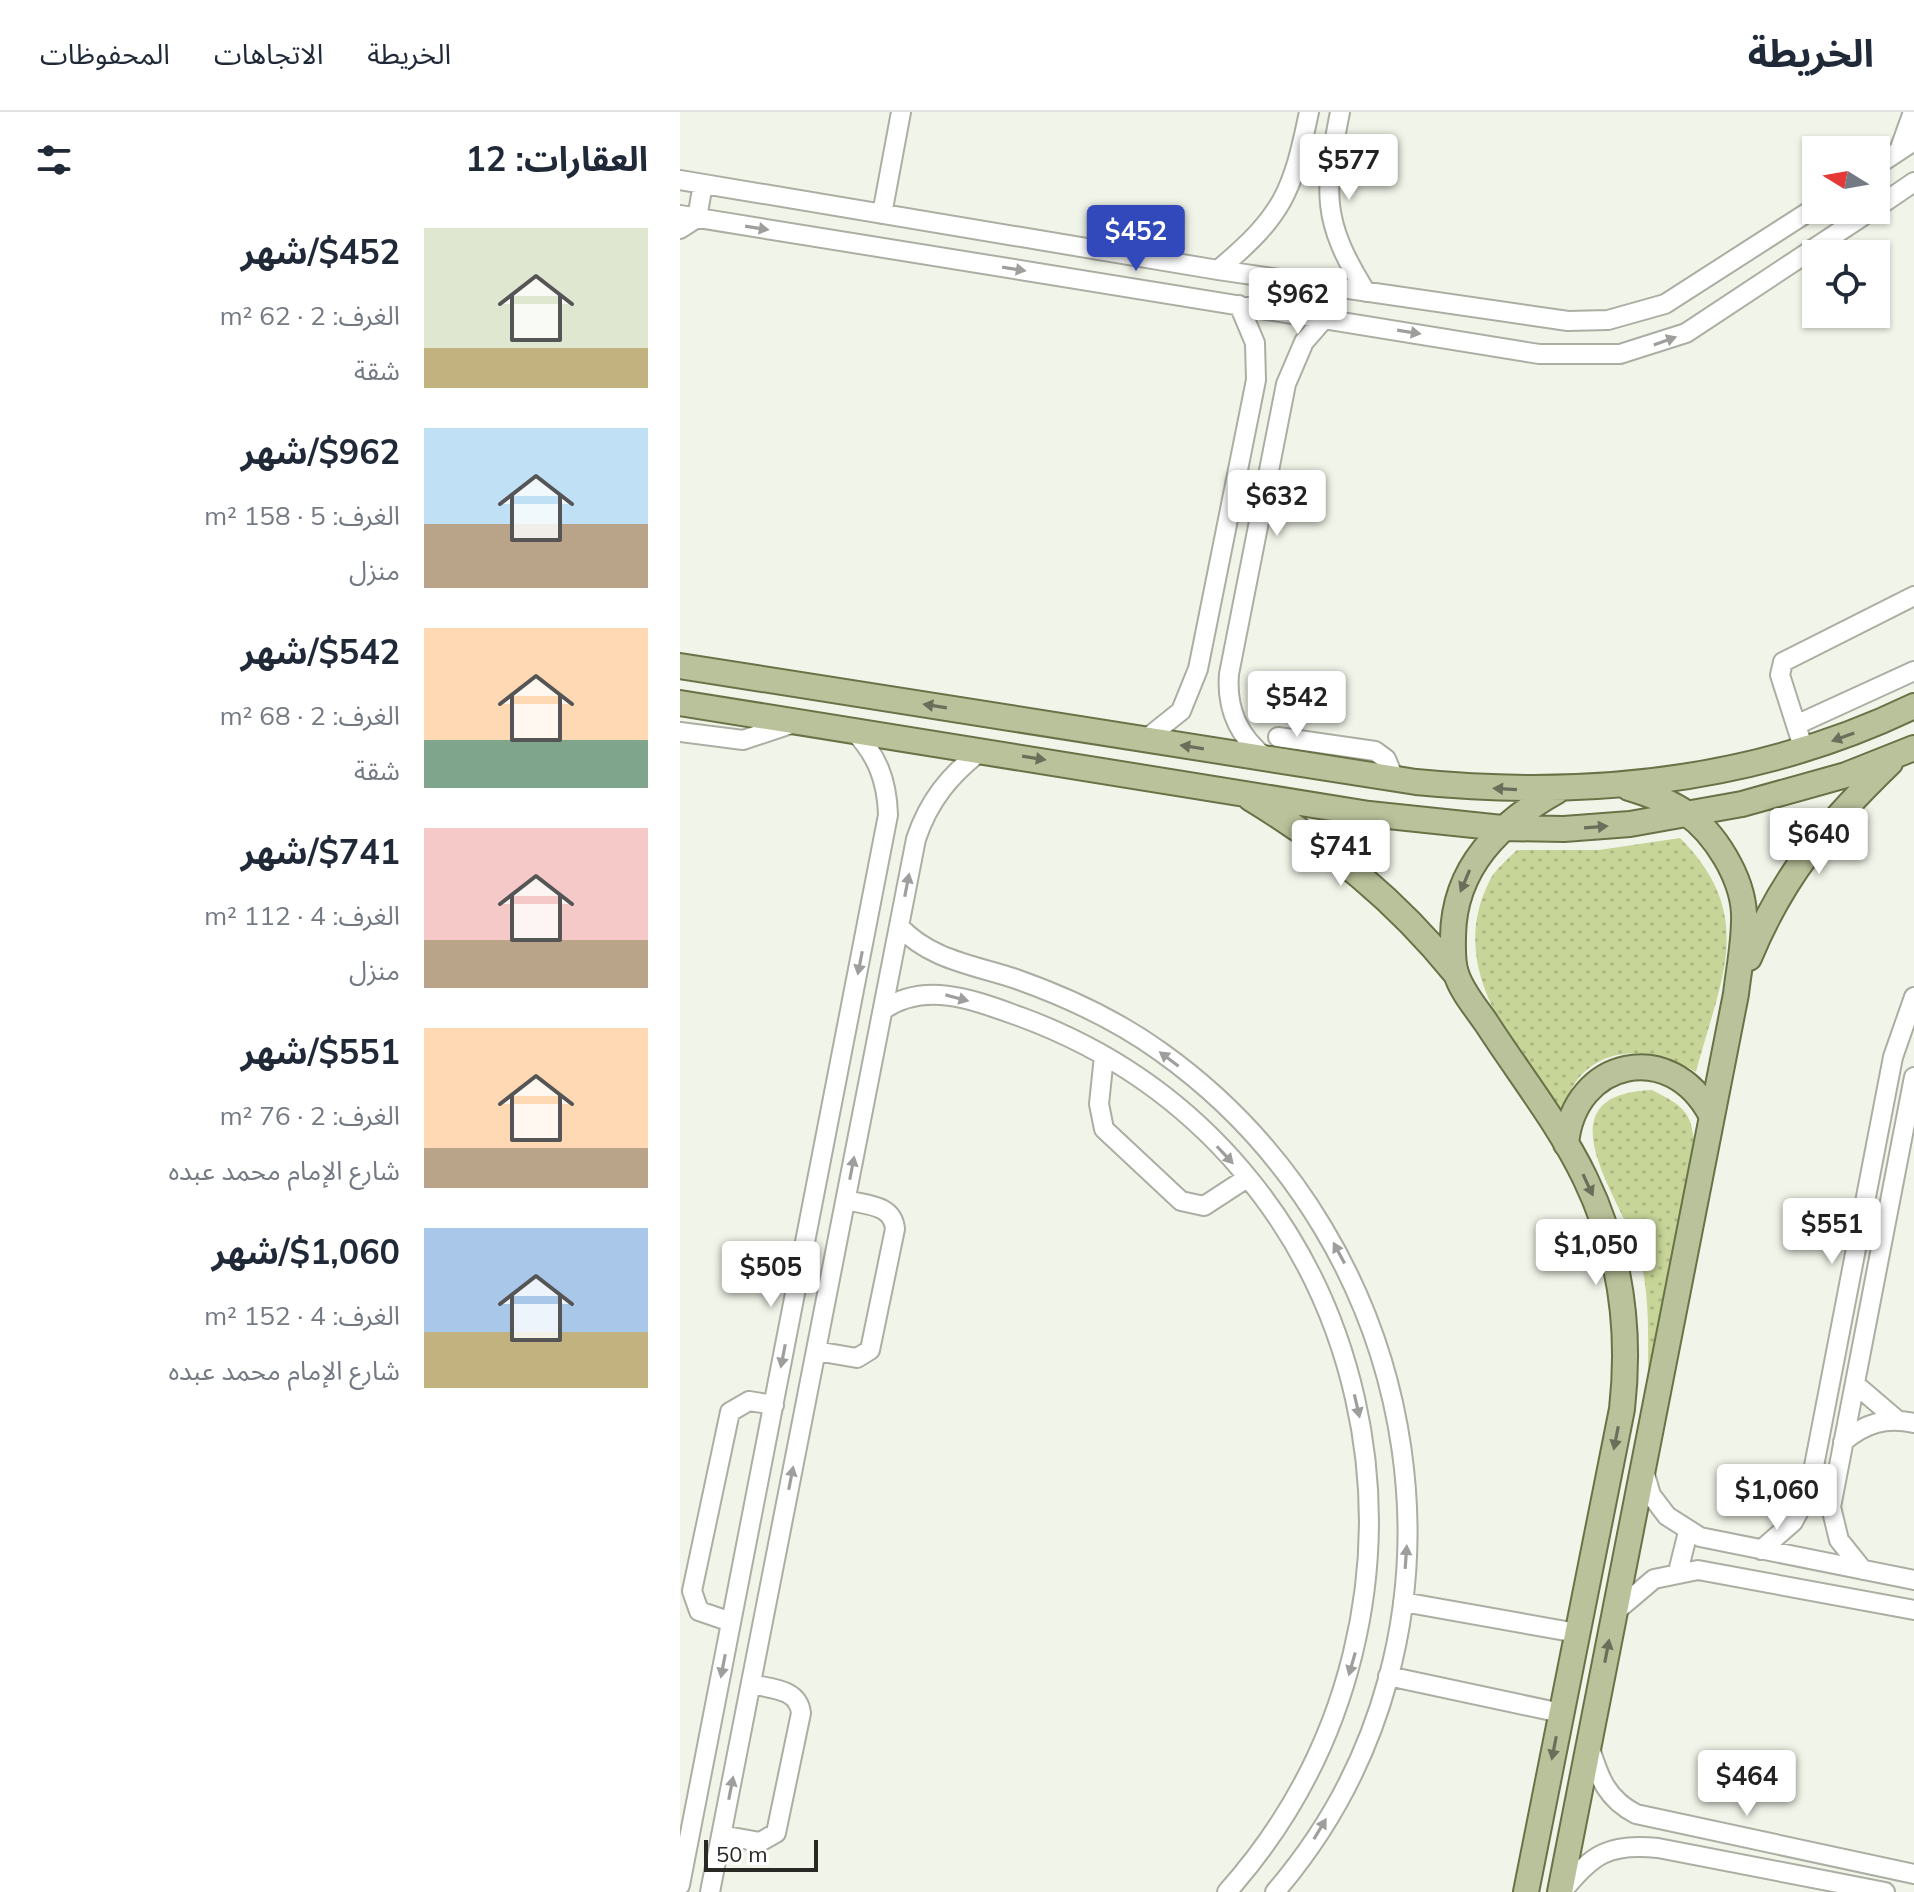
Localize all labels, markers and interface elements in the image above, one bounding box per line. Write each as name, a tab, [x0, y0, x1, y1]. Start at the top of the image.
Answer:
text: الخريطة	[1748, 29, 1874, 77]
text: المحفوظات	[40, 36, 170, 71]
text: الاتجاهات	[214, 36, 323, 71]
text: الخريطة	[367, 36, 451, 71]
pin: $577	[1302, 134, 1396, 202]
north arrow	[1802, 136, 1890, 224]
map controls	[1802, 136, 1890, 328]
text: العقارات: 12	[465, 137, 648, 180]
icon: filters	[32, 138, 76, 182]
text: $577	[1318, 143, 1380, 176]
pin: $452	[1089, 205, 1183, 273]
text: $452	[1105, 214, 1167, 247]
one-way arrow	[745, 222, 770, 235]
text: $452/شهر	[241, 230, 400, 273]
button: locate	[1802, 240, 1890, 328]
icon: home	[488, 260, 584, 356]
one-way arrow	[1002, 263, 1027, 276]
pin: $962	[1251, 268, 1345, 336]
text: $962	[1267, 277, 1329, 310]
text: الغرف: 2 · 62 m²	[220, 299, 400, 332]
one-way arrow	[1396, 327, 1421, 339]
one-way arrow	[1653, 334, 1677, 347]
text: شقة	[354, 354, 400, 387]
text: $962/شهر	[241, 430, 400, 473]
icon: home	[488, 460, 584, 556]
pin: $632	[1230, 470, 1324, 538]
text: $632	[1246, 479, 1308, 512]
text: الغرف: 5 · 158 m²	[204, 499, 400, 532]
text: منزل	[349, 554, 400, 587]
text: $542/شهر	[241, 630, 400, 673]
icon: home	[488, 660, 584, 756]
pin: $542	[1250, 671, 1344, 739]
text: $542	[1266, 680, 1328, 713]
text: الغرف: 2 · 68 m²	[220, 699, 400, 732]
one-way arrow	[922, 699, 947, 712]
one-way arrow	[1830, 731, 1854, 744]
one-way arrow	[1179, 740, 1204, 752]
one-way arrow	[1021, 753, 1046, 765]
text: شقة	[354, 754, 400, 787]
one-way arrow	[1492, 782, 1517, 795]
pin: $640	[1772, 808, 1866, 876]
text: $640	[1788, 817, 1850, 850]
pin: $741	[1294, 820, 1388, 888]
one-way arrow	[1584, 820, 1609, 833]
text: $741	[1310, 829, 1372, 862]
text: $741/شهر	[241, 830, 400, 873]
icon: home	[488, 860, 584, 956]
one-way arrow	[1459, 869, 1472, 893]
one-way arrow	[901, 872, 914, 897]
text: الغرف: 4 · 112 m²	[204, 899, 400, 932]
one-way arrow	[854, 951, 866, 976]
text: منزل	[349, 954, 400, 987]
one-way arrow	[944, 992, 969, 1004]
text: $551/شهر	[241, 1030, 400, 1073]
one-way arrow	[1159, 1051, 1180, 1067]
icon: home	[488, 1060, 584, 1156]
text: الغرف: 2 · 76 m²	[220, 1099, 400, 1132]
one-way arrow	[1216, 1145, 1234, 1164]
text: شارع الإمام محمد عبده	[168, 1154, 400, 1187]
one-way arrow	[846, 1155, 859, 1180]
one-way arrow	[1581, 1173, 1595, 1197]
pin: $551	[1785, 1198, 1879, 1266]
text: $551	[1801, 1207, 1863, 1240]
pin: $1,050	[1531, 1219, 1661, 1287]
text: $1,050	[1554, 1228, 1638, 1261]
text: $1,060/شهر	[212, 1230, 400, 1273]
pin: $505	[724, 1241, 818, 1309]
one-way arrow	[1332, 1241, 1345, 1264]
text: $505	[740, 1250, 802, 1283]
icon: home	[488, 1260, 584, 1356]
text: الغرف: 4 · 152 m²	[204, 1299, 400, 1332]
one-way arrow	[777, 1343, 789, 1368]
text: شارع الإمام محمد عبده	[168, 1354, 400, 1387]
one-way arrow	[1352, 1394, 1364, 1419]
one-way arrow	[1609, 1426, 1621, 1451]
pin: $1,060	[1712, 1464, 1842, 1532]
one-way arrow	[786, 1465, 798, 1490]
text: $1,060	[1735, 1473, 1819, 1506]
one-way arrow	[1400, 1544, 1413, 1569]
one-way arrow	[1602, 1638, 1614, 1663]
one-way arrow	[1345, 1652, 1358, 1676]
one-way arrow	[716, 1654, 728, 1679]
one-way arrow	[1548, 1736, 1560, 1761]
pin: $464	[1700, 1750, 1794, 1818]
text: $464	[1716, 1759, 1778, 1792]
one-way arrow	[725, 1775, 737, 1800]
one-way arrow	[1313, 1818, 1327, 1840]
scale bar	[704, 1836, 818, 1872]
text: 50 m	[716, 1840, 767, 1868]

